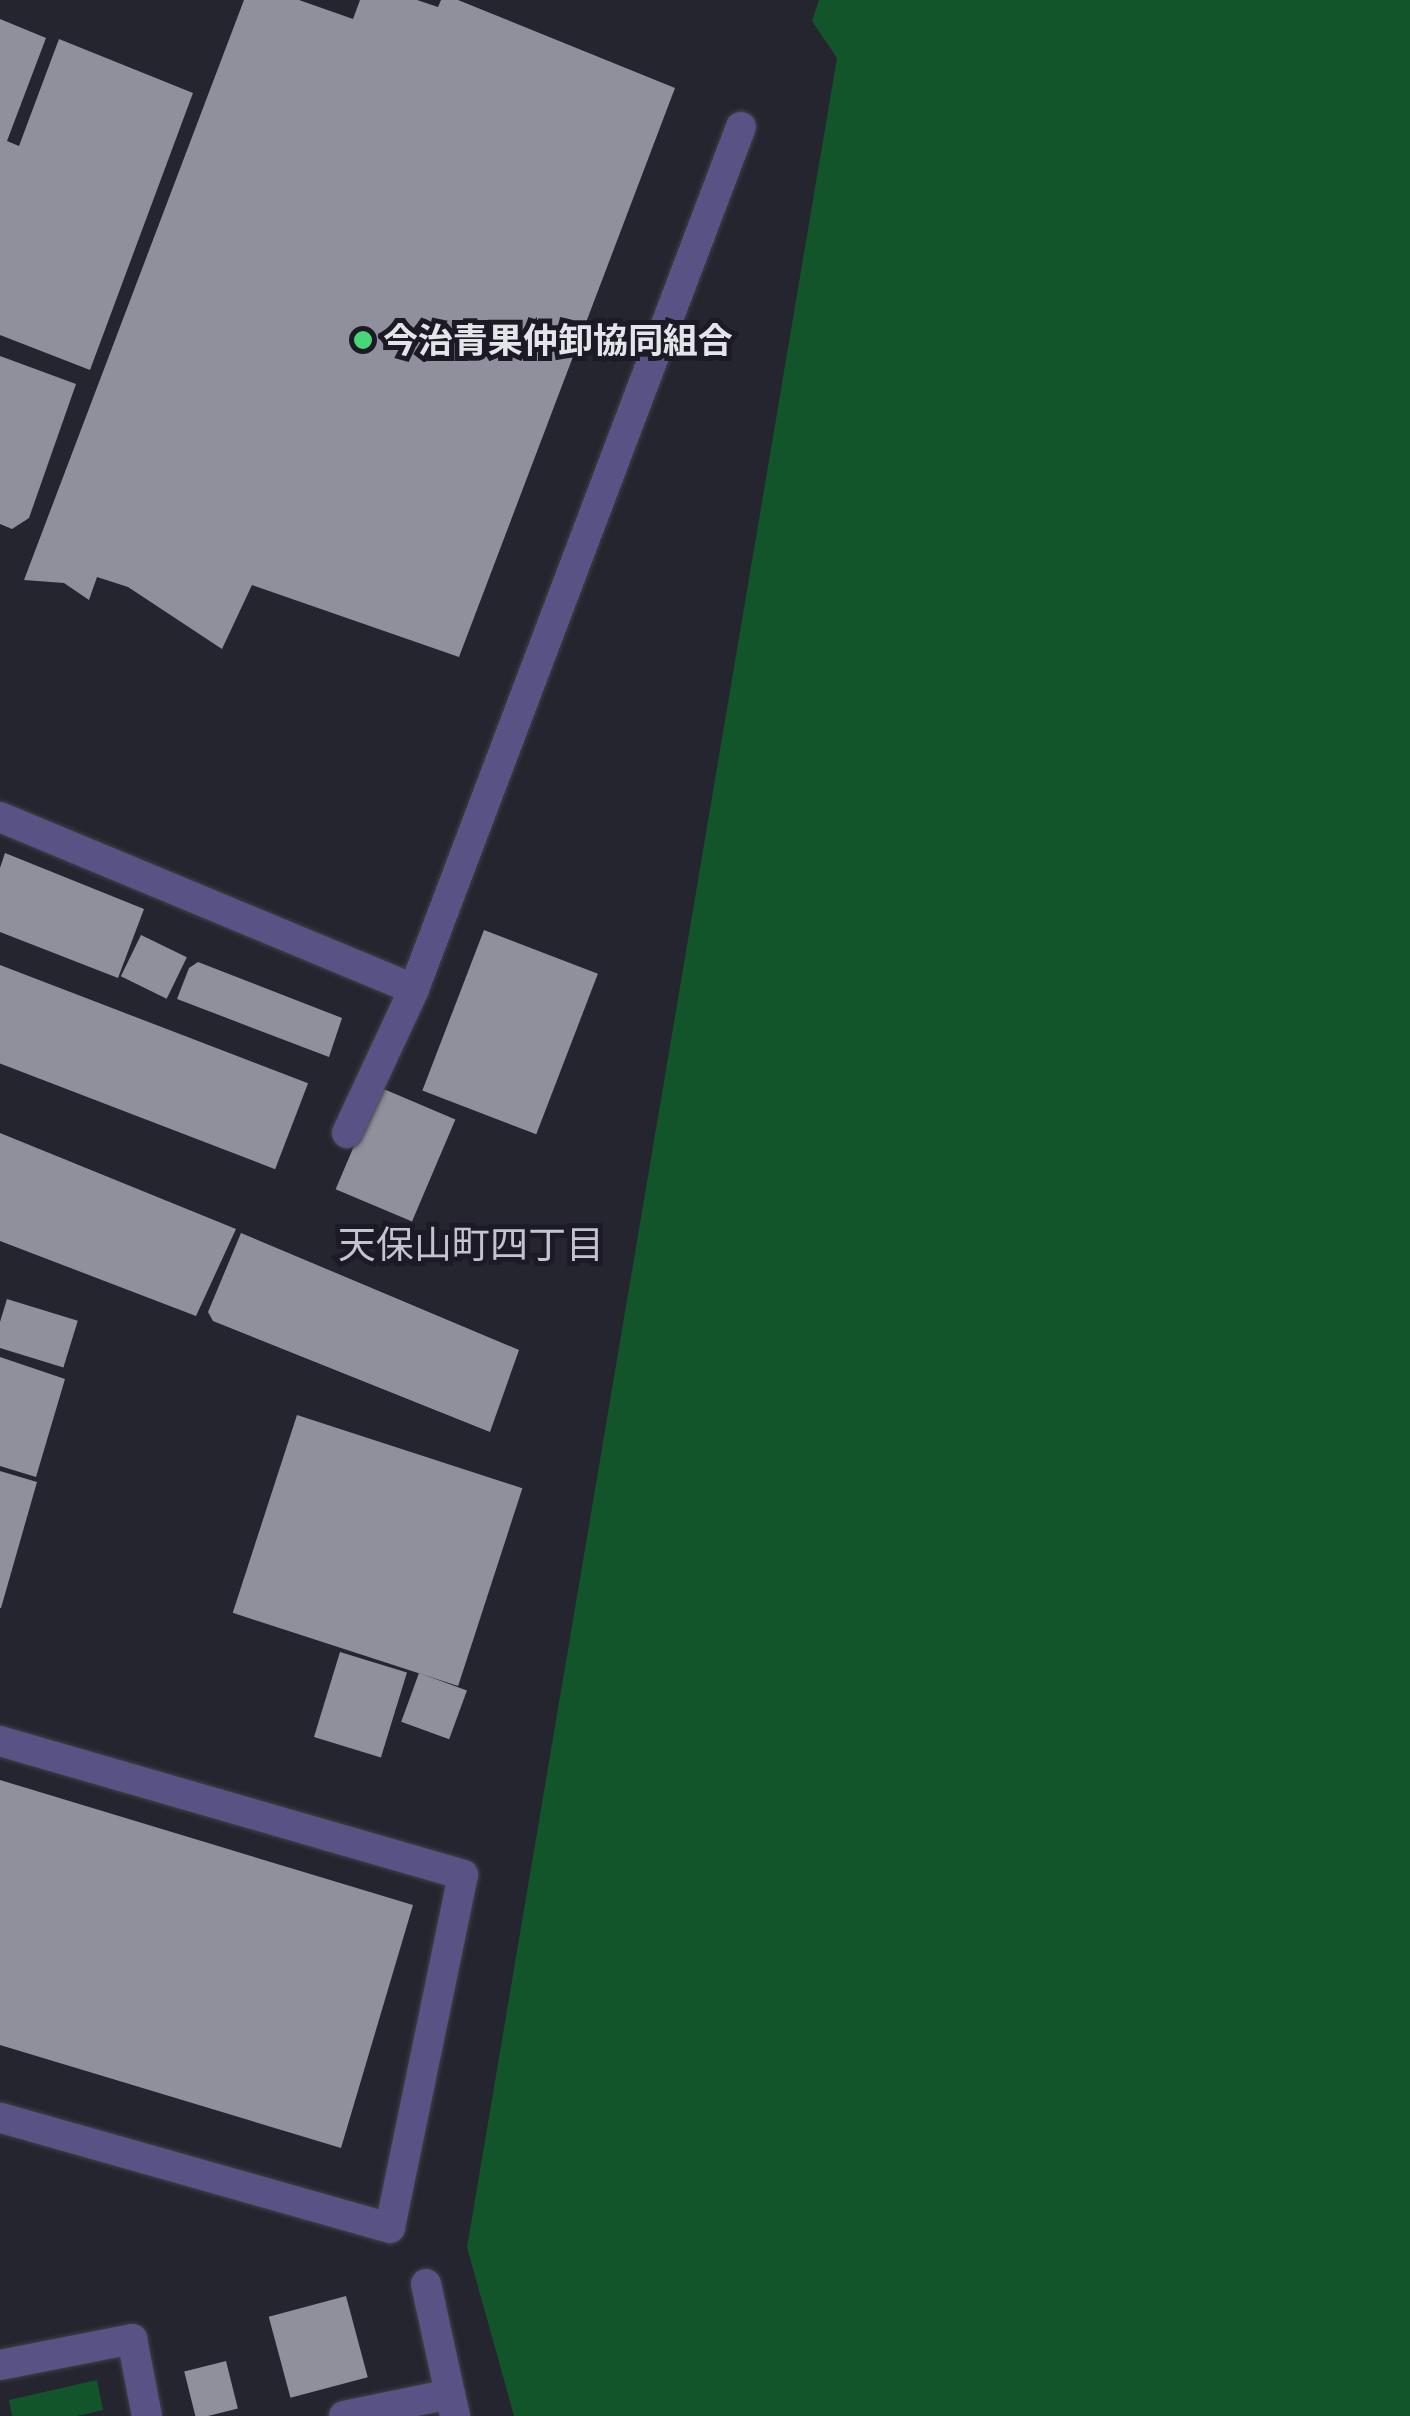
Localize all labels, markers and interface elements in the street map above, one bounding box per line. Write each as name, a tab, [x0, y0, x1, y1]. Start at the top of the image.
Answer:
place label: 今治青果仲卸協同組合	[383, 319, 733, 361]
marker: 今治青果仲卸協同組合	[352, 329, 374, 351]
district label: 天保山町四丁目	[338, 1222, 604, 1268]

